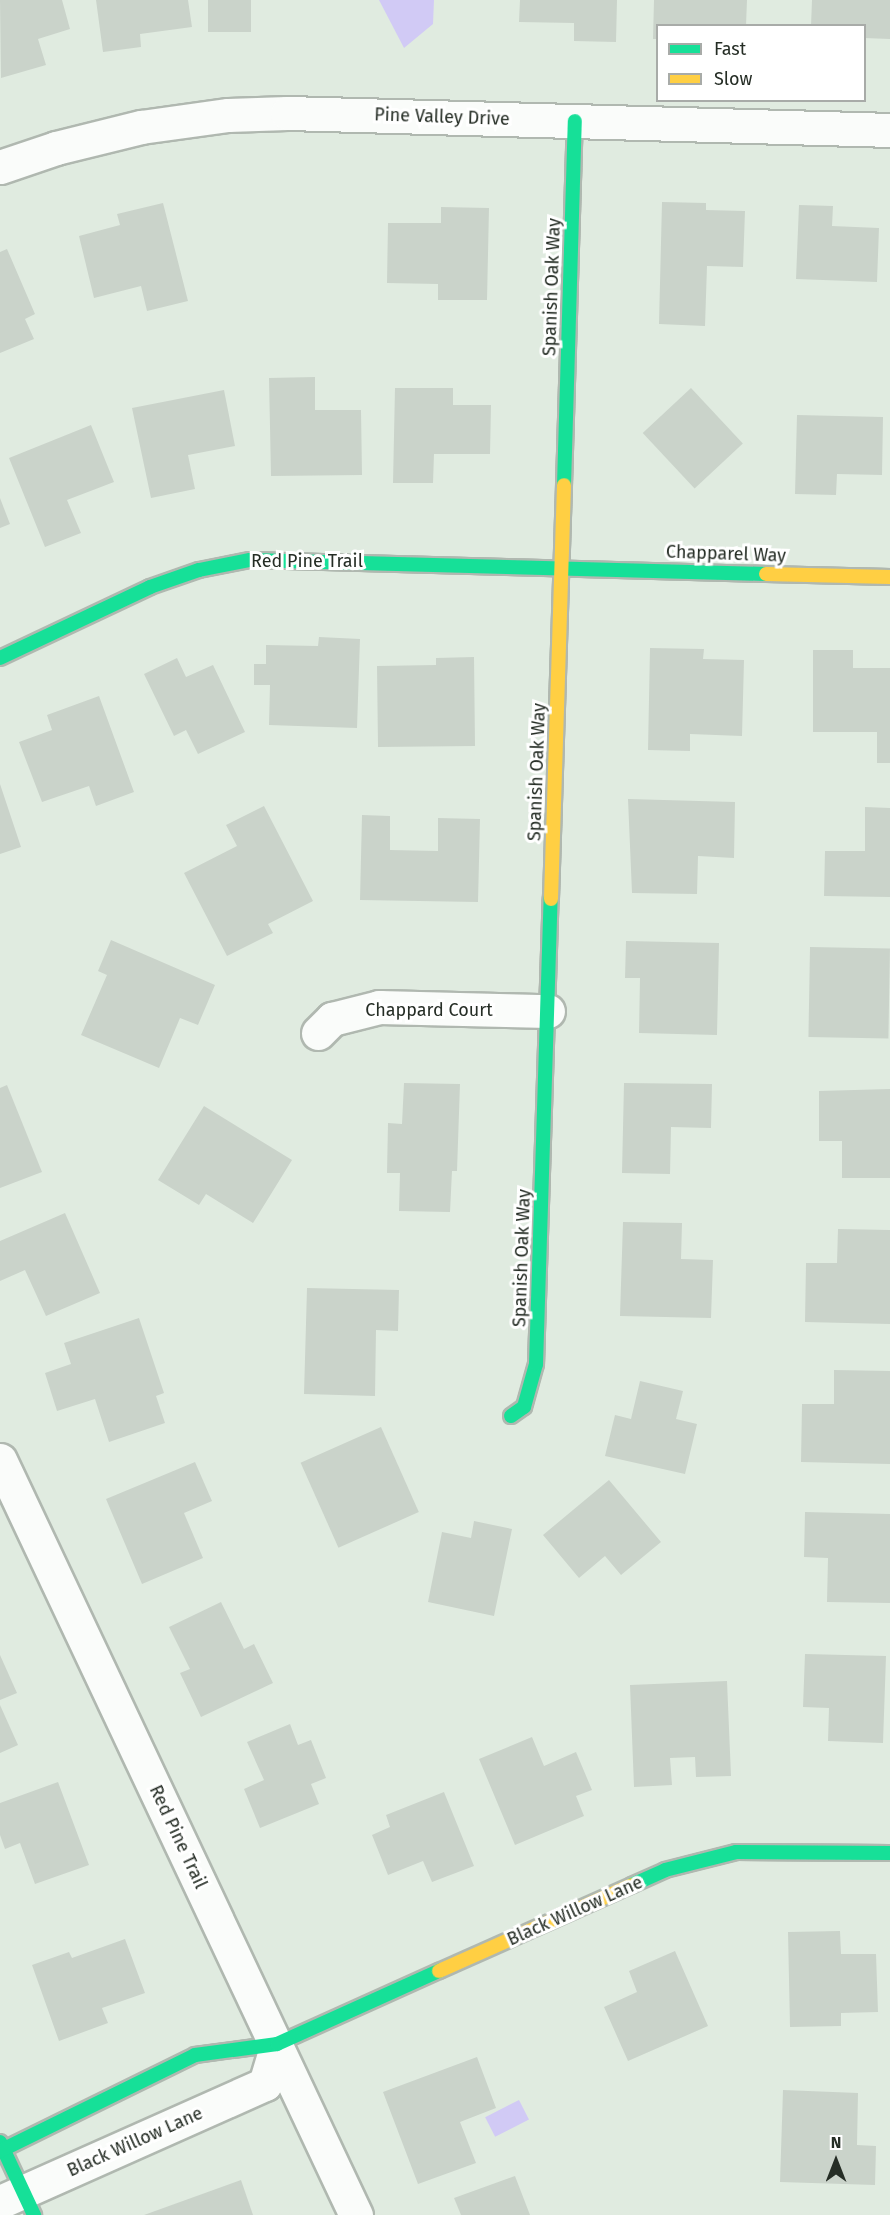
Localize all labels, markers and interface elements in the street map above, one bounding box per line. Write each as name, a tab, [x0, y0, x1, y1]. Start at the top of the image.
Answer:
legend	[656, 24, 866, 102]
text: Fast	[714, 38, 746, 60]
text: Slow	[714, 68, 752, 90]
street label: Pine Valley Drive	[374, 104, 510, 130]
street label: Spanish Oak Way	[539, 218, 565, 356]
street label: Chapparel Way	[666, 541, 786, 567]
street label: Red Pine Trail	[251, 550, 363, 572]
street label: Spanish Oak Way	[524, 703, 550, 841]
street label: Chappard Court	[365, 999, 493, 1021]
street label: Spanish Oak Way	[509, 1189, 535, 1327]
street label: Red Pine Trail	[145, 1782, 211, 1892]
street label: Black Willow Lane	[504, 1871, 646, 1951]
street label: Black Willow Lane	[64, 2102, 206, 2182]
north arrow	[806, 2131, 866, 2191]
text: N	[831, 2133, 841, 2152]

